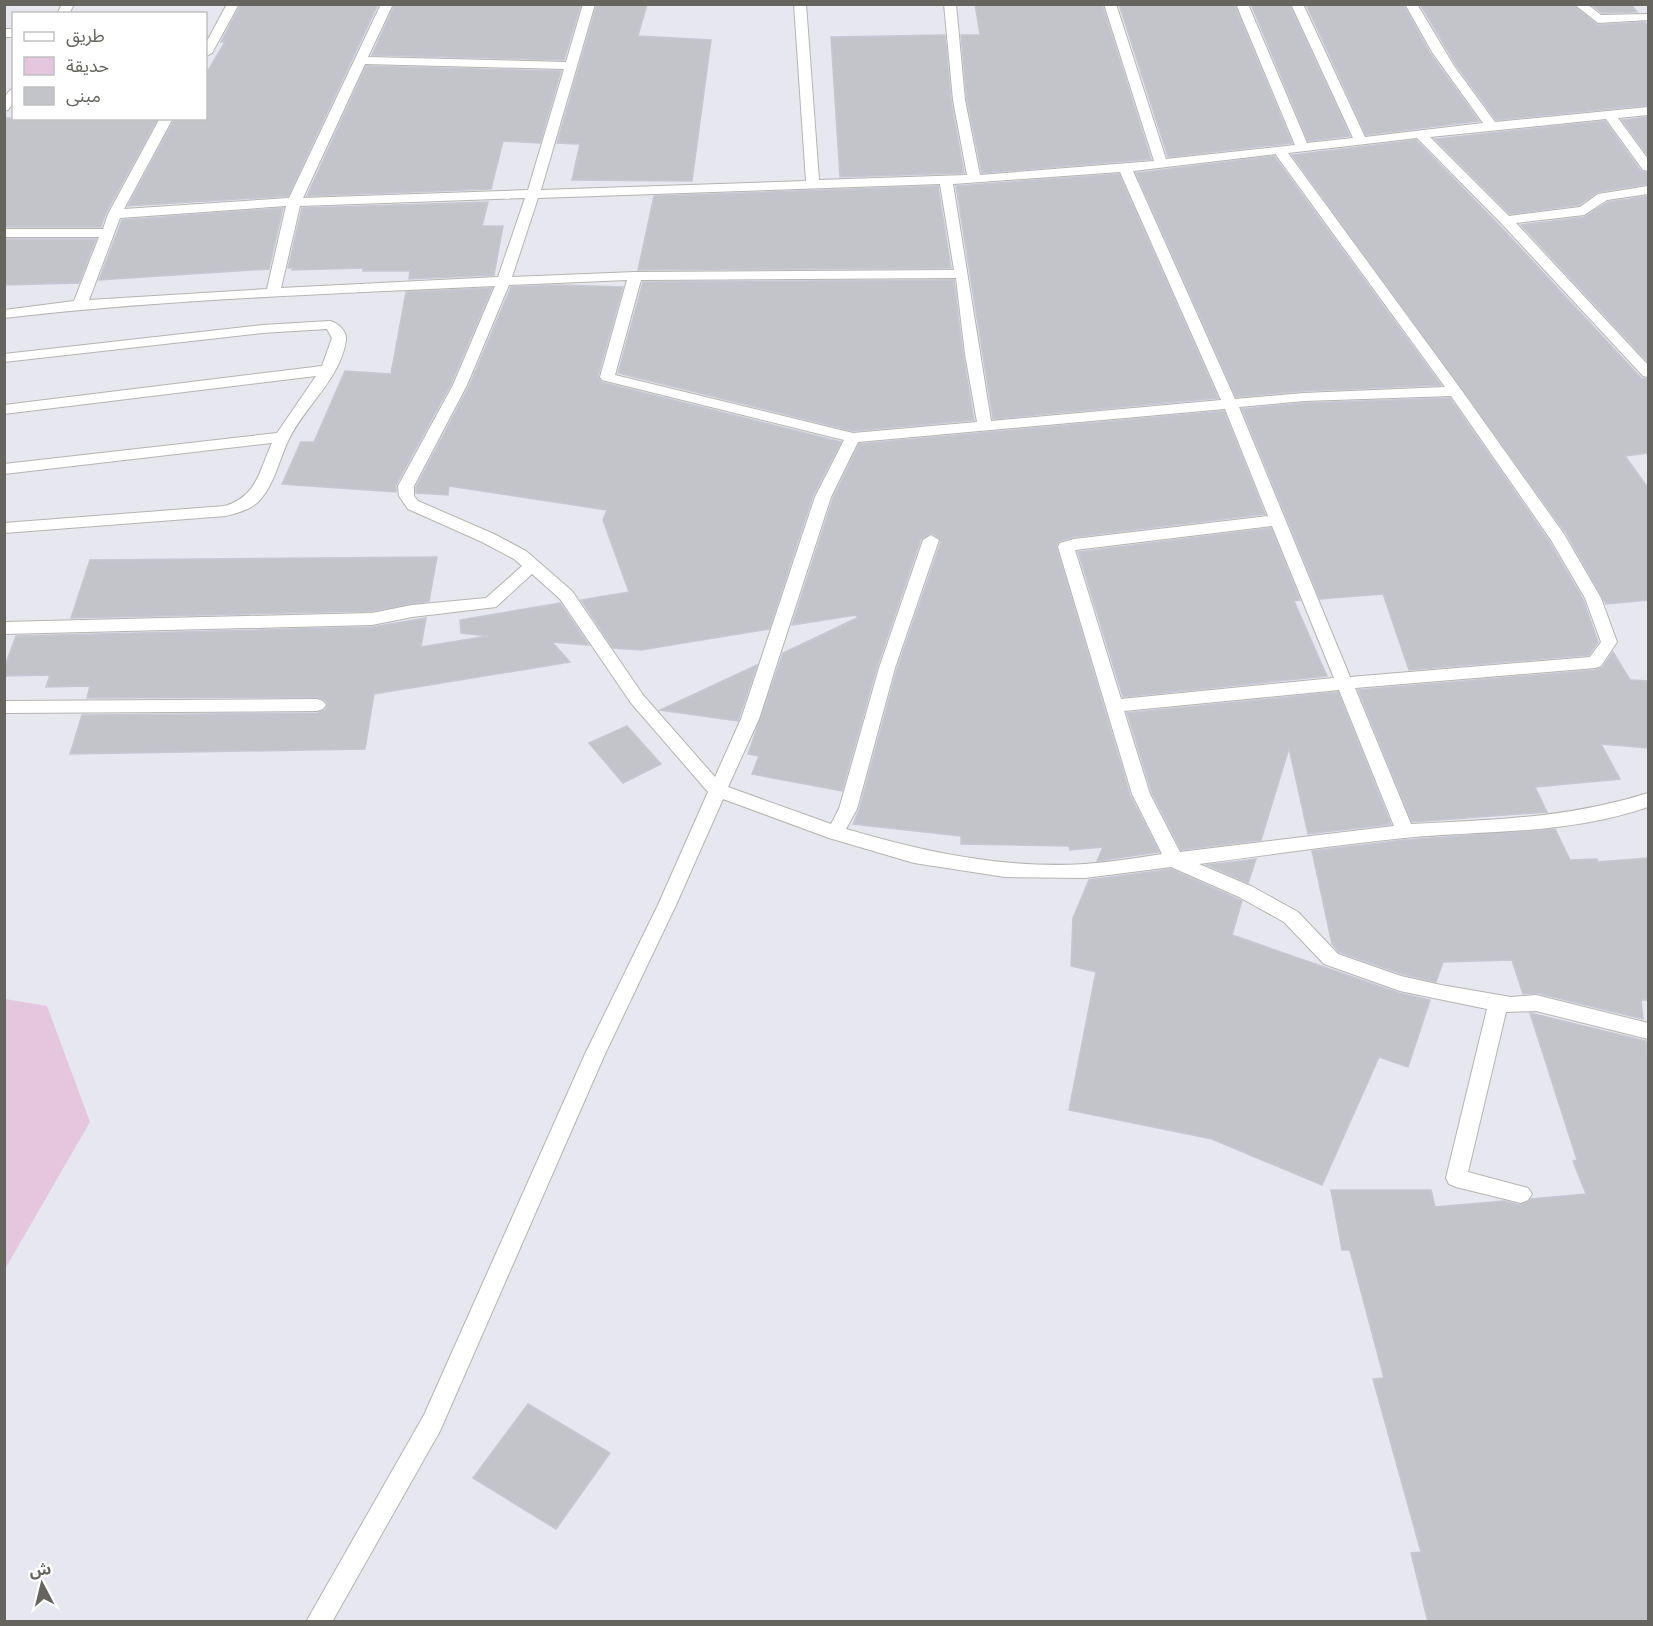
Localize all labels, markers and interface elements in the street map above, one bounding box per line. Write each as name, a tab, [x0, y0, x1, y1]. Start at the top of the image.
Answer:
legend	[12, 12, 207, 120]
text: طريق	[66, 24, 105, 47]
text: حديقة	[66, 54, 109, 77]
text: مبنى	[66, 84, 101, 107]
north arrow	[12, 1554, 72, 1614]
text: ش	[28, 1558, 52, 1580]

